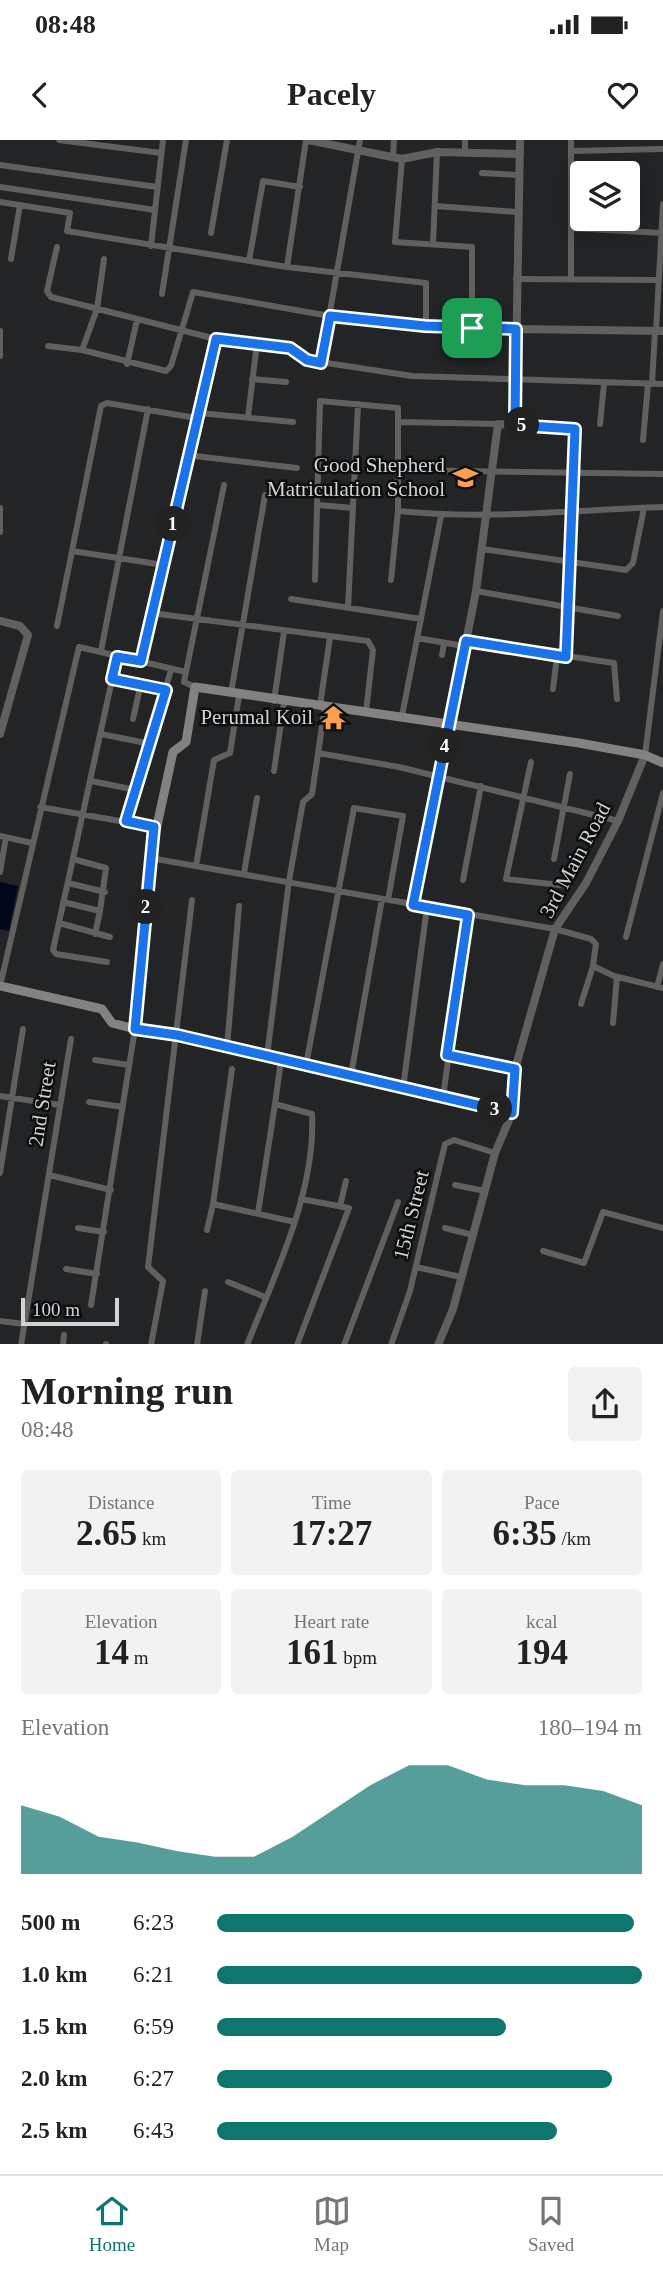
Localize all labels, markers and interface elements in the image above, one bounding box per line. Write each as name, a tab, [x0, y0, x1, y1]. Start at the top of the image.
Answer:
text: 08:48	[35, 10, 96, 39]
icon: back	[21, 76, 59, 114]
text: Pacely	[287, 76, 376, 112]
icon: heart	[604, 76, 642, 114]
map controls	[570, 161, 640, 231]
button: layers	[570, 161, 640, 231]
pin	[442, 298, 502, 358]
icon: arrive	[453, 309, 491, 347]
pin: 5	[504, 408, 540, 442]
text: 5	[517, 414, 526, 435]
place label: Good Shepherd Matriculation School	[267, 453, 445, 501]
school or university icon: Good Shepherd Matriculation School	[451, 463, 479, 491]
pin: 1	[156, 506, 190, 542]
text: 1	[168, 513, 177, 534]
temple icon: Perumal Koil	[319, 703, 347, 731]
place label: Perumal Koil	[200, 705, 313, 729]
pin: 4	[428, 728, 462, 764]
text: 4	[440, 735, 449, 756]
street label: 3rd Main Road	[535, 798, 616, 922]
pin: 2	[128, 890, 164, 924]
text: 2	[141, 896, 150, 917]
street label: 2nd Street	[23, 1060, 61, 1148]
pin: 3	[477, 1091, 512, 1126]
text: 3	[490, 1098, 499, 1119]
street label: 15th Street	[388, 1168, 434, 1262]
scale bar	[21, 1296, 119, 1327]
text: 100 m	[32, 1299, 80, 1320]
button: share	[568, 1367, 642, 1441]
text: Morning run	[21, 1370, 233, 1412]
text: 08:48	[21, 1417, 73, 1442]
text: Distance	[88, 1492, 154, 1513]
text: Time	[312, 1492, 351, 1513]
text: Pace	[524, 1492, 560, 1513]
text: 2.65	[76, 1514, 137, 1553]
text: 17:27	[291, 1514, 372, 1553]
text: 6:35	[493, 1514, 557, 1553]
text: km	[137, 1528, 166, 1549]
text: /km	[557, 1528, 591, 1549]
text: Elevation	[85, 1611, 158, 1632]
text: Heart rate	[294, 1611, 369, 1632]
text: kcal	[526, 1611, 558, 1632]
text: 14	[94, 1633, 129, 1672]
text: 161	[286, 1633, 338, 1672]
text: 194	[516, 1633, 568, 1672]
text: m	[129, 1647, 148, 1668]
text: bpm	[338, 1647, 377, 1668]
text: Elevation	[21, 1715, 109, 1740]
text: 180–194 m	[538, 1715, 642, 1740]
text: 500 m	[21, 1910, 80, 1935]
text: 6:23	[133, 1910, 174, 1935]
text: 1.0 km	[21, 1962, 87, 1987]
text: 6:21	[133, 1962, 174, 1987]
text: 1.5 km	[21, 2014, 87, 2039]
text: 6:59	[133, 2014, 174, 2039]
text: 2.0 km	[21, 2066, 87, 2091]
text: 6:27	[133, 2066, 174, 2091]
text: 2.5 km	[21, 2118, 87, 2143]
text: 6:43	[133, 2118, 174, 2143]
tab: Home	[89, 2192, 135, 2256]
tab: Map	[313, 2192, 351, 2256]
tab: Saved	[528, 2192, 574, 2256]

